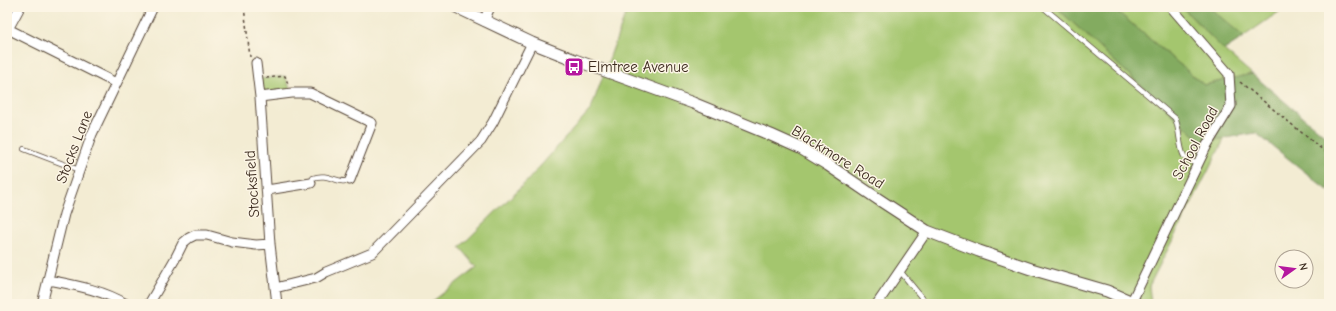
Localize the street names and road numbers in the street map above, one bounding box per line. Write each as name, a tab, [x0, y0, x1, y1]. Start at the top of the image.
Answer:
street label: School Road	[1168, 103, 1222, 183]
street label: Stocks Lane	[52, 108, 96, 186]
street label: Blackmore Road	[788, 121, 888, 193]
street label: Stocksfield	[241, 150, 263, 218]

